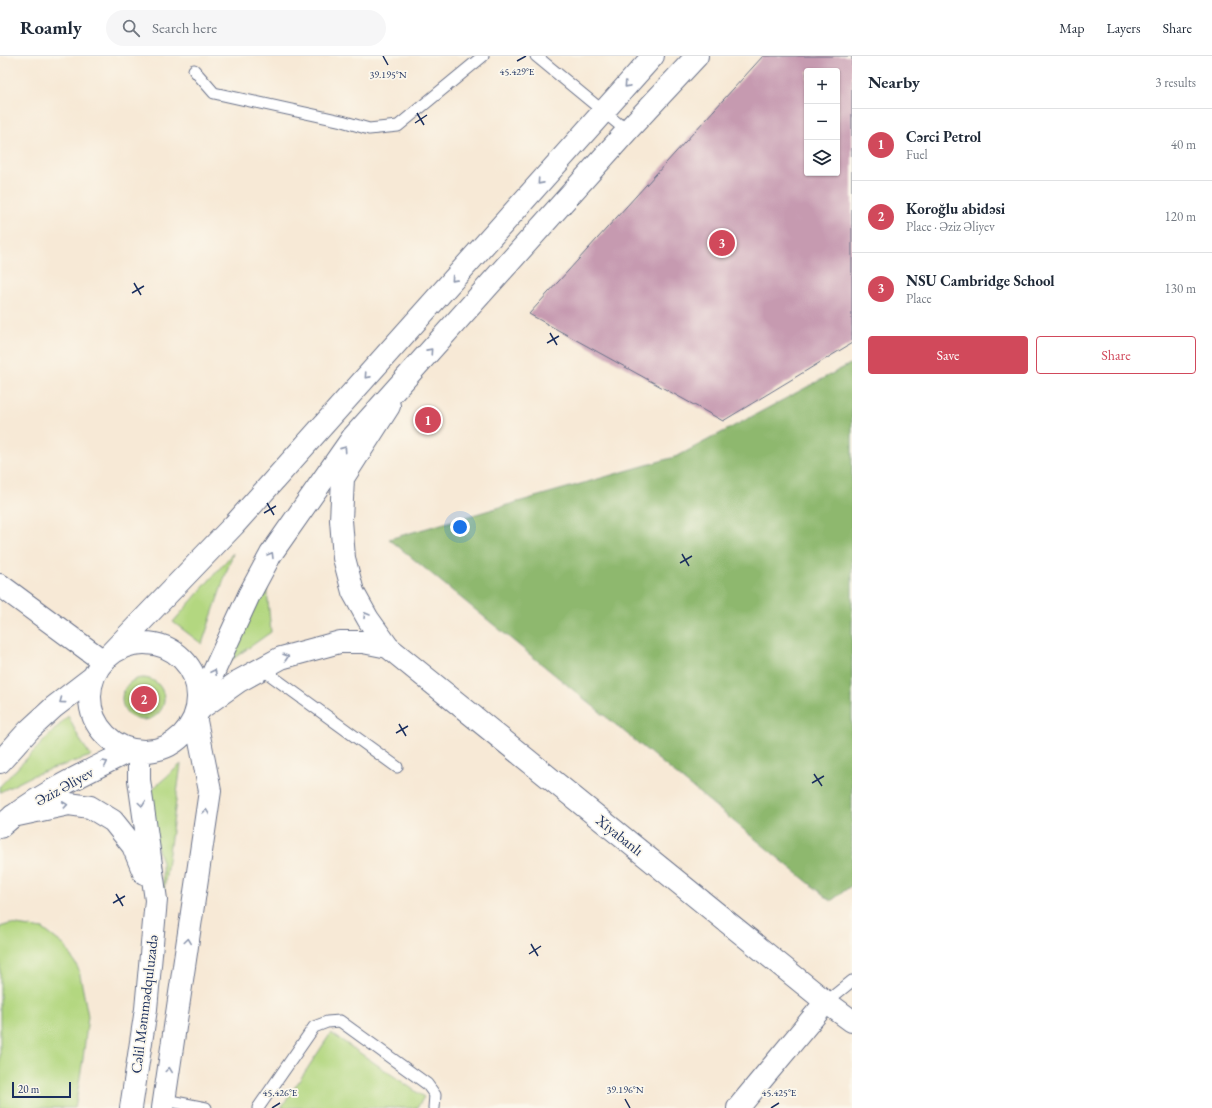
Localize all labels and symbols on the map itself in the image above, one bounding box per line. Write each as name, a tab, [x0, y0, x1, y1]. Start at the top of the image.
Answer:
text: 45.429°E	[500, 65, 535, 78]
text: 39.195°N	[369, 68, 407, 81]
one-way arrow	[624, 80, 632, 88]
one-way arrow	[538, 177, 545, 184]
pin: 3	[709, 228, 735, 258]
one-way arrow	[451, 274, 458, 281]
one-way arrow	[425, 348, 433, 356]
one-way arrow	[365, 371, 372, 379]
pin: 1	[415, 405, 441, 435]
one-way arrow	[339, 446, 346, 453]
your location	[450, 517, 470, 537]
one-way arrow	[266, 552, 273, 559]
one-way arrow	[363, 612, 371, 619]
one-way arrow	[282, 653, 289, 662]
one-way arrow	[209, 669, 217, 677]
pin: 2	[131, 684, 157, 714]
one-way arrow	[59, 696, 66, 703]
one-way arrow	[100, 760, 108, 768]
street label: Əziz Əliyev	[31, 762, 97, 810]
one-way arrow	[61, 801, 68, 810]
one-way arrow	[137, 801, 146, 807]
one-way arrow	[201, 809, 210, 815]
street label: Xiyabanlı	[592, 810, 648, 860]
street label: Cəlil Məmmədquluzadə	[126, 934, 162, 1074]
one-way arrow	[183, 938, 192, 944]
one-way arrow	[164, 1066, 173, 1073]
scale bar	[12, 1080, 71, 1099]
text: 39.196°N	[606, 1083, 644, 1096]
text: 45.426°E	[263, 1086, 298, 1099]
text: 45.425°E	[762, 1086, 797, 1099]

